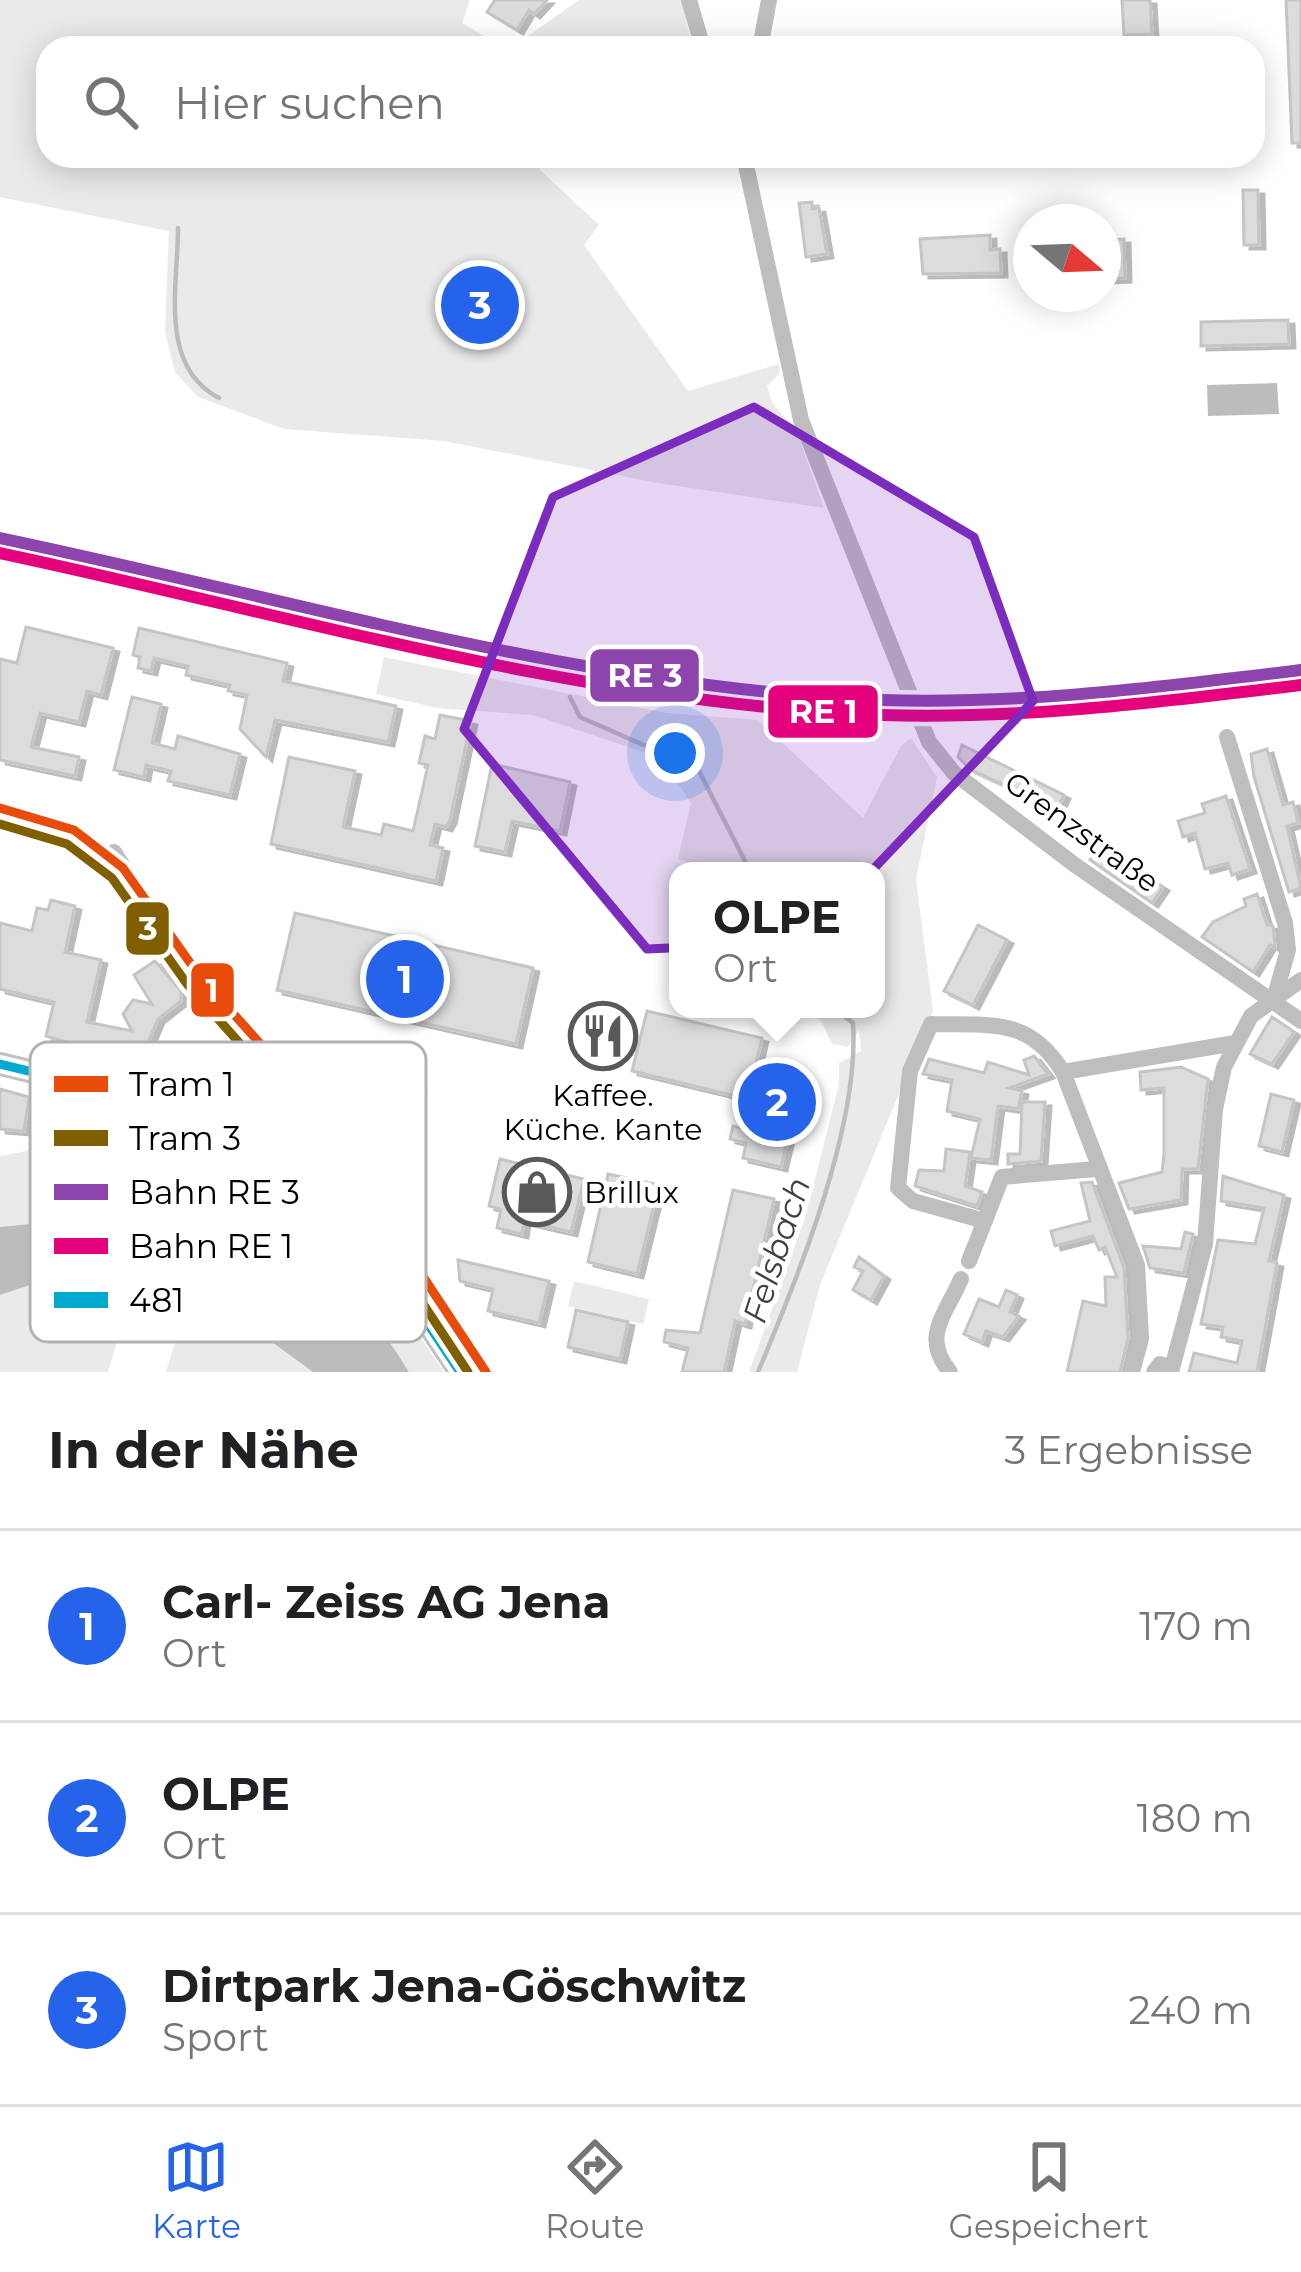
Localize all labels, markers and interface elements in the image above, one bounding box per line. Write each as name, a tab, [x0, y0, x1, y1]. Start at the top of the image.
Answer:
search box	[36, 36, 1265, 168]
icon: search	[78, 69, 144, 135]
text: Hier suchen	[174, 75, 445, 130]
north arrow	[1013, 204, 1121, 312]
pin: 3	[441, 260, 519, 350]
line badge: RE 3	[588, 647, 701, 704]
text: RE 3	[607, 655, 683, 695]
line badge: RE 1	[766, 683, 880, 740]
text: RE 1	[789, 691, 857, 731]
your location	[645, 723, 705, 783]
street label: Grenzstraße	[997, 764, 1167, 900]
popup	[669, 862, 885, 1018]
text: OLPE	[713, 889, 841, 944]
line badge: 3	[124, 900, 171, 957]
text: 3	[137, 908, 158, 948]
pin: 1	[366, 934, 444, 1024]
text: Ort	[713, 944, 778, 992]
line badge: 1	[189, 961, 236, 1019]
text: 1	[206, 970, 218, 1010]
restaurant icon: Kaffee. Küche. Kante	[568, 1001, 638, 1071]
legend	[30, 1042, 426, 1342]
pin: 2	[738, 1057, 816, 1147]
text: Tram 1	[129, 1064, 234, 1104]
place label: Kaffee. Küche. Kante	[504, 1077, 702, 1148]
text: Tram 3	[129, 1118, 241, 1158]
shop icon: Brillux	[502, 1157, 572, 1227]
text: Bahn RE 3	[129, 1172, 300, 1212]
water label: Felsbach	[734, 1172, 818, 1328]
place label: Brillux	[584, 1174, 679, 1211]
text: Bahn RE 1	[129, 1226, 293, 1266]
text: 481	[129, 1280, 184, 1320]
text: In der Nähe	[48, 1419, 359, 1481]
text: 3 Ergebnisse	[1004, 1426, 1253, 1474]
text: Carl- Zeiss AG Jena	[162, 1574, 610, 1629]
text: 1	[79, 1602, 95, 1650]
text: 170 m	[1139, 1602, 1253, 1650]
text: Ort	[162, 1629, 227, 1677]
text: OLPE	[162, 1766, 290, 1821]
text: 2	[75, 1794, 99, 1842]
text: 180 m	[1137, 1794, 1253, 1842]
text: Ort	[162, 1821, 227, 1869]
text: Dirtpark Jena-Göschwitz	[162, 1958, 746, 2013]
text: 3	[75, 1986, 99, 2034]
text: 240 m	[1129, 1986, 1253, 2034]
text: Sport	[162, 2013, 269, 2061]
tab: Karte	[152, 2134, 241, 2246]
tab: Route	[545, 2134, 644, 2246]
tab: Gespeichert	[949, 2134, 1149, 2246]

